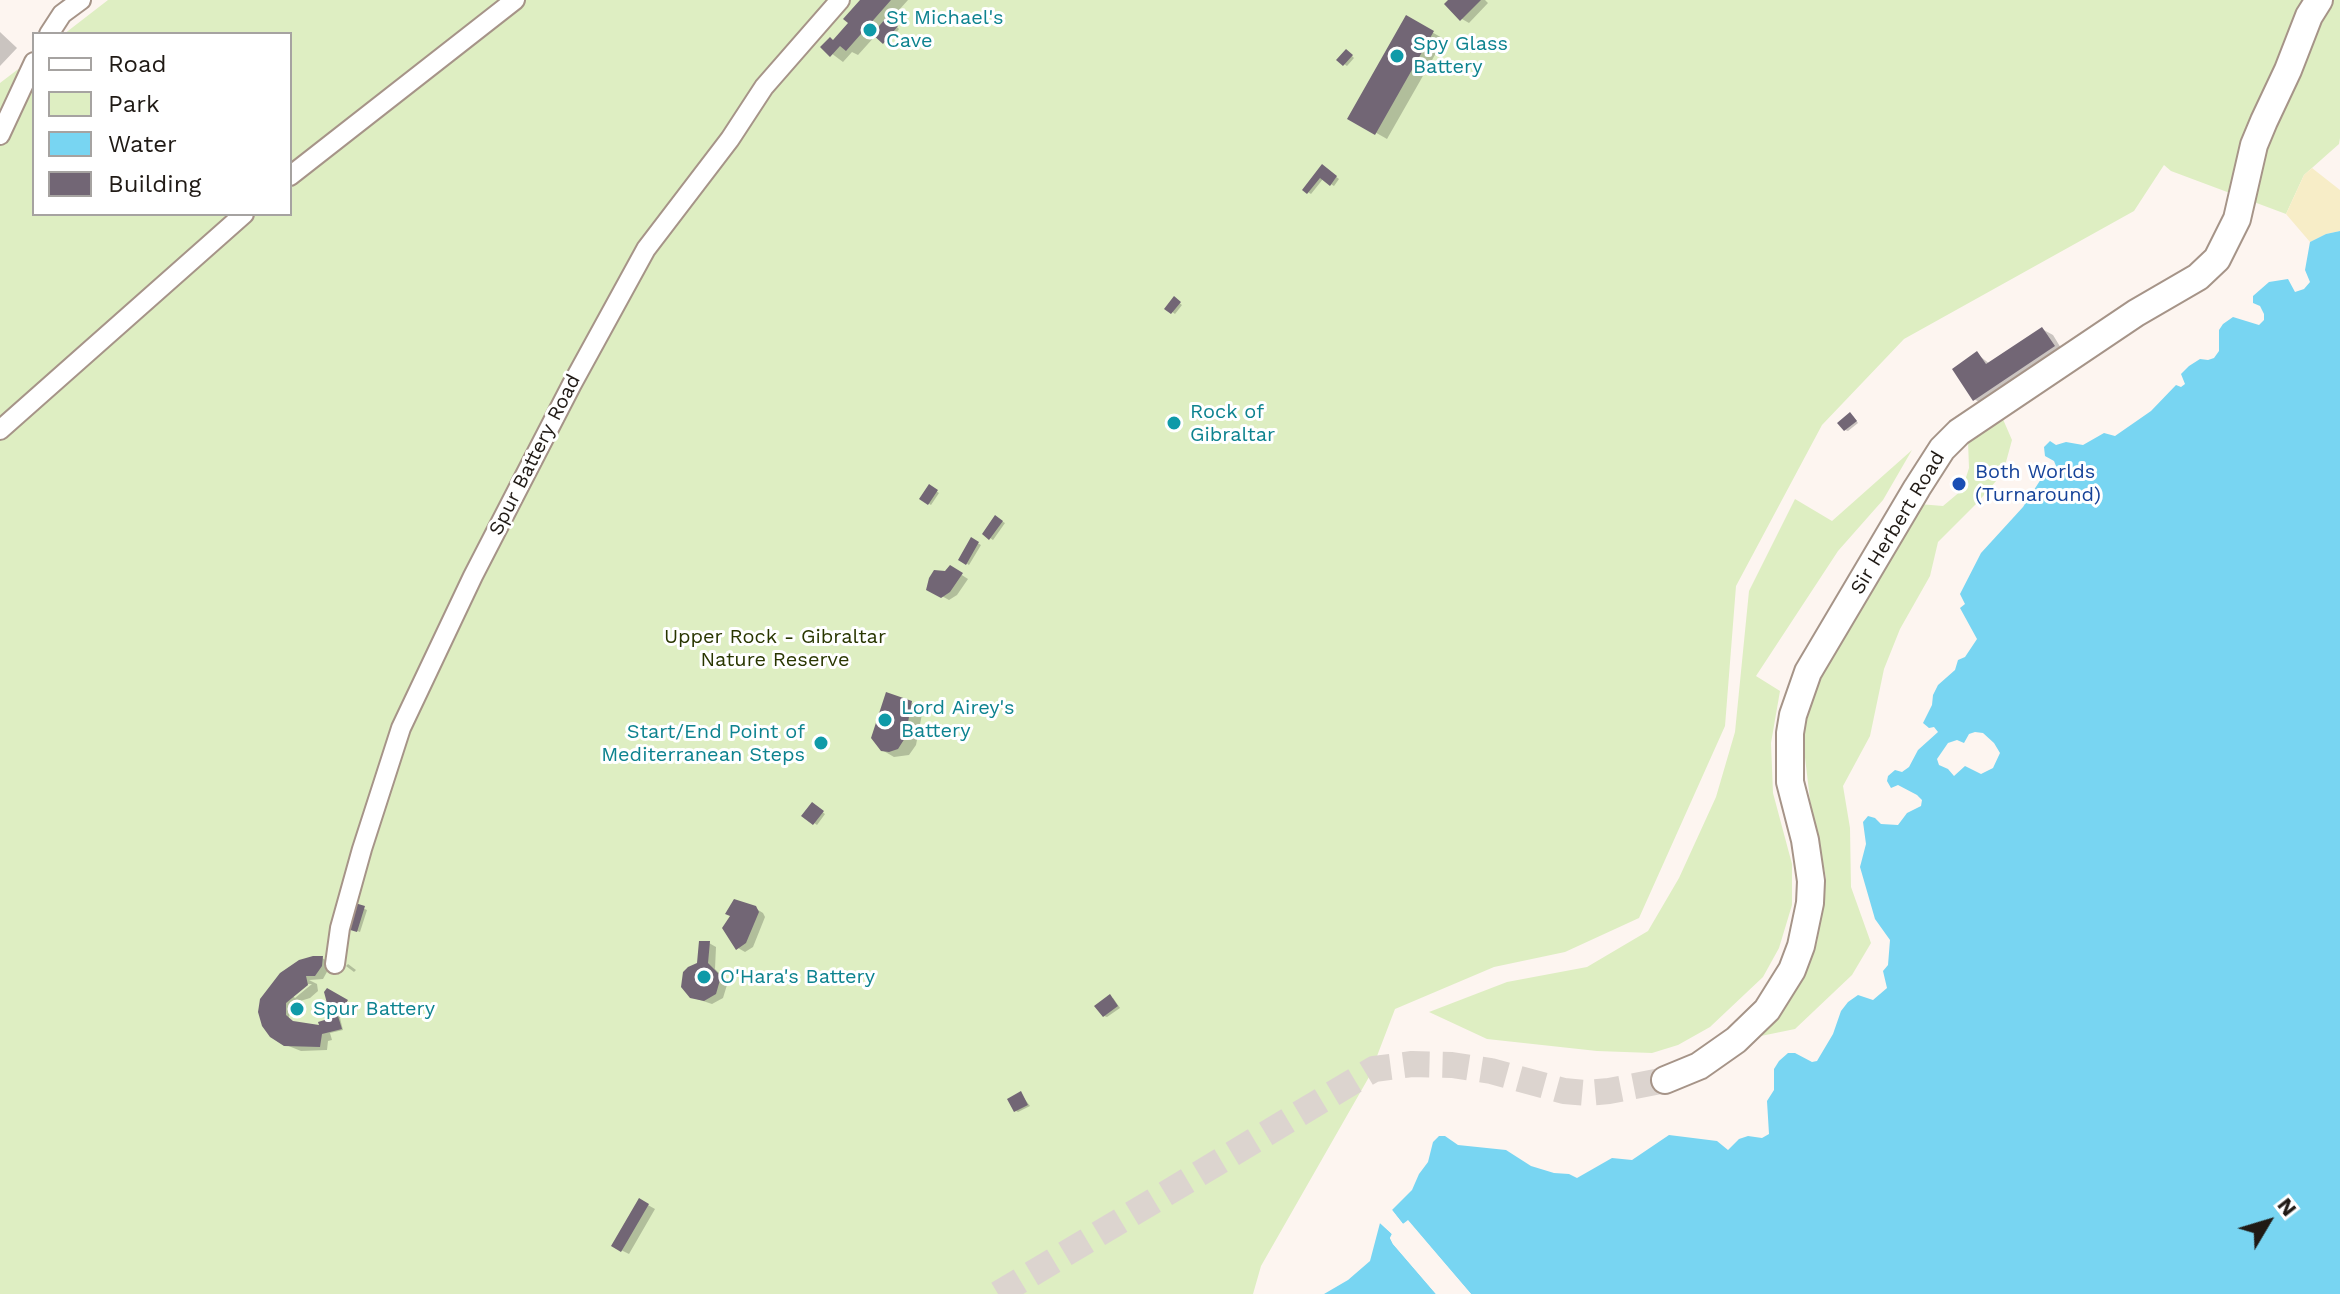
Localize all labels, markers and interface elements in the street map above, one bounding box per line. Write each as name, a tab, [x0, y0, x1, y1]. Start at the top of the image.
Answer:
place label: St Michael's Cave	[886, 6, 1003, 53]
marker: St Michael's Cave	[861, 21, 879, 39]
legend	[32, 32, 292, 216]
place label: Spy Glass Battery	[1413, 32, 1508, 79]
marker: Spy Glass Battery	[1388, 47, 1406, 65]
text: Road	[108, 50, 167, 78]
text: Park	[108, 90, 160, 118]
text: Water	[108, 130, 177, 158]
text: Building	[108, 170, 201, 198]
street label: Spur Battery Road	[484, 370, 586, 540]
place label: Rock of Gibraltar	[1190, 400, 1275, 447]
marker: Rock of Gibraltar	[1165, 414, 1183, 432]
street label: Sir Herbert Road	[1846, 447, 1950, 599]
place label: Both Worlds (Turnaround)	[1975, 460, 2101, 507]
marker: Both Worlds (Turnaround)	[1950, 475, 1968, 493]
park label: Upper Rock - Gibraltar Nature Reserve	[664, 625, 886, 672]
place label: Lord Airey's Battery	[901, 696, 1015, 743]
marker: Lord Airey's Battery	[876, 711, 894, 729]
place label: Start/End Point of Mediterranean Steps	[601, 720, 805, 767]
marker: Start/End Point of Mediterranean Steps	[812, 734, 830, 752]
place label: O'Hara's Battery	[720, 965, 875, 989]
marker: O'Hara's Battery	[695, 968, 713, 986]
place label: Spur Battery	[313, 997, 435, 1021]
marker: Spur Battery	[288, 1000, 306, 1018]
north arrow	[2228, 1182, 2308, 1262]
text: N	[2272, 1193, 2302, 1221]

